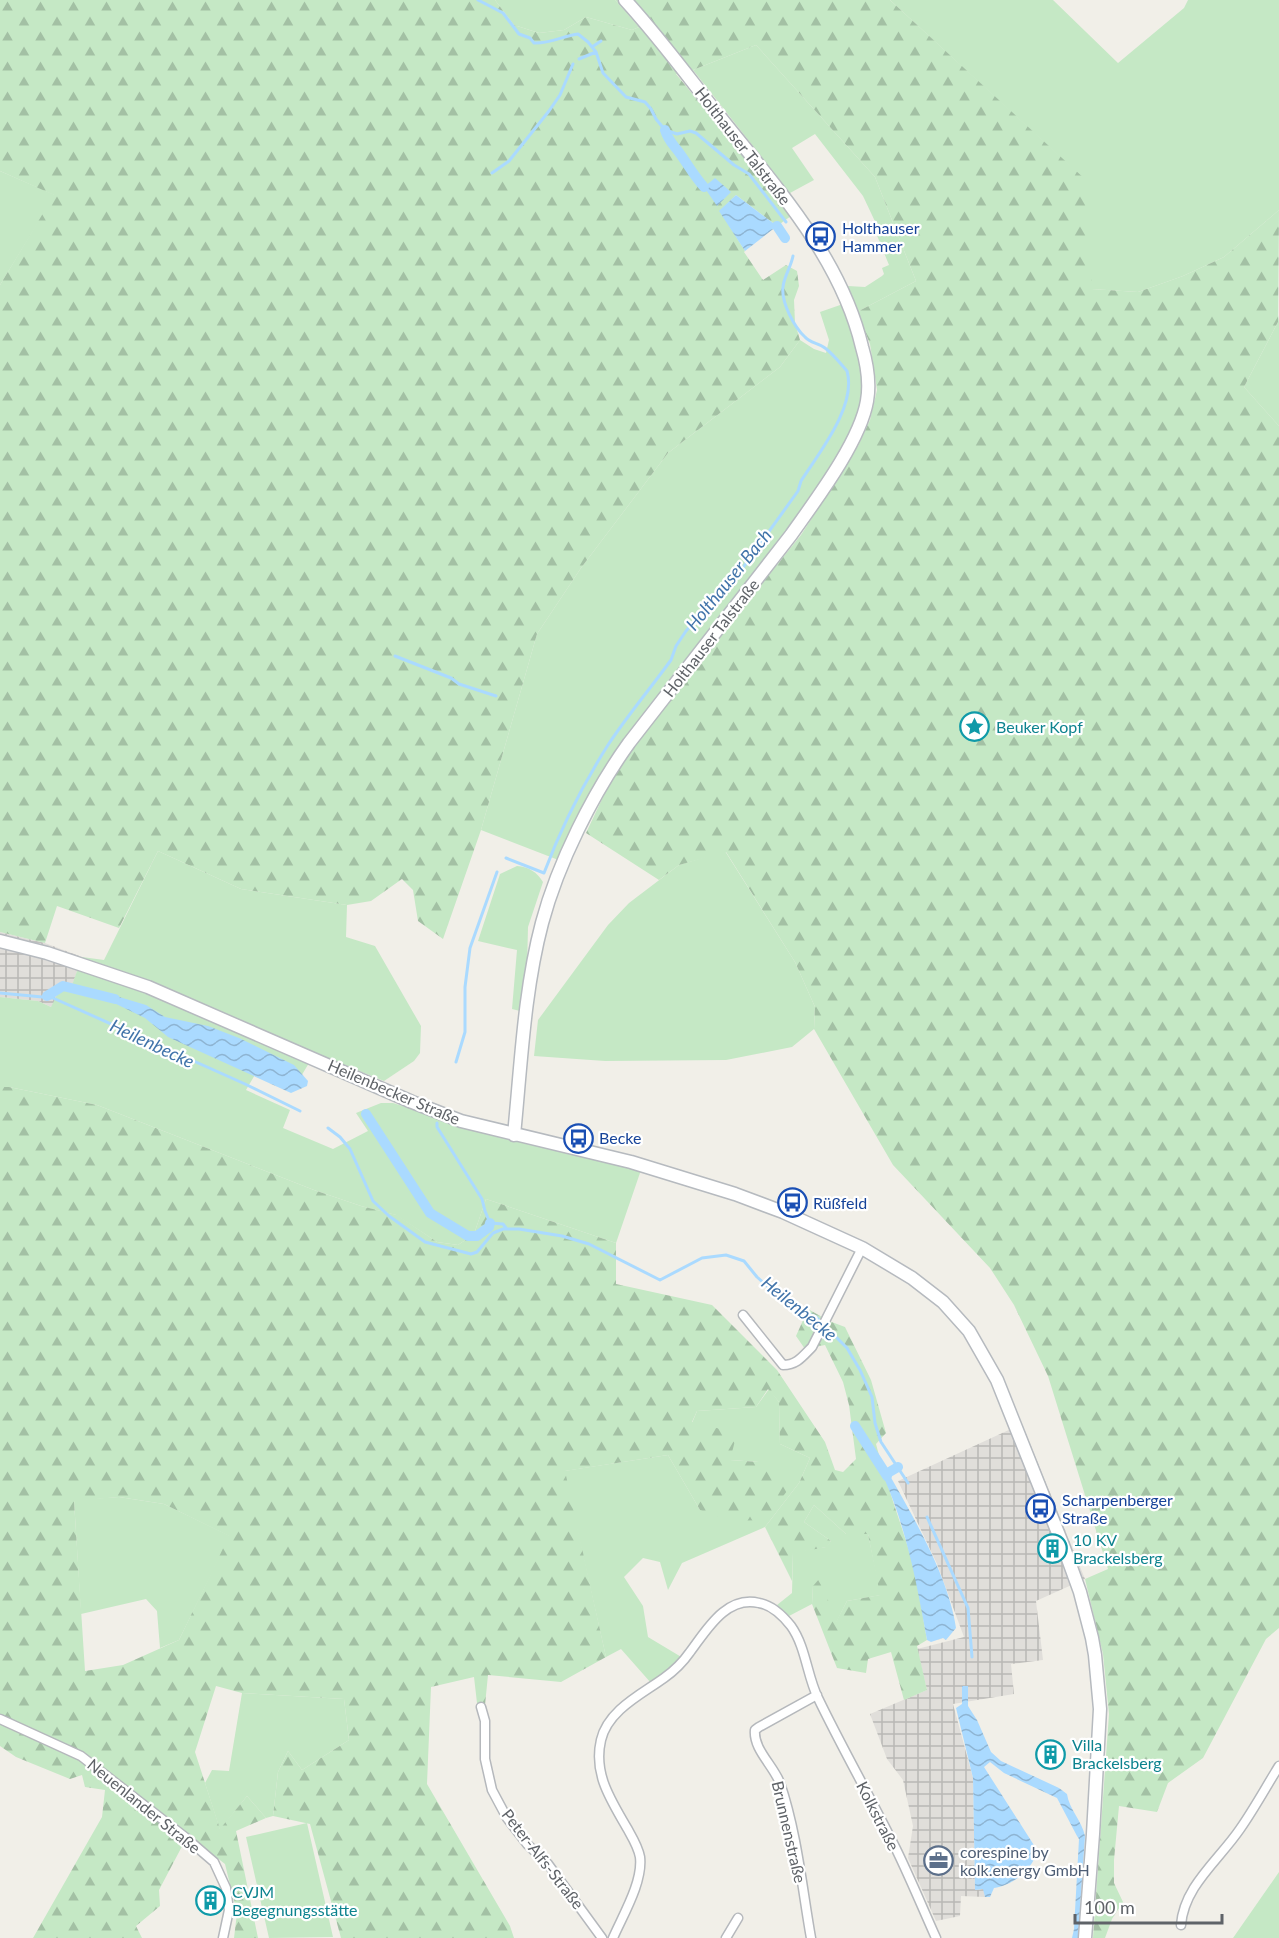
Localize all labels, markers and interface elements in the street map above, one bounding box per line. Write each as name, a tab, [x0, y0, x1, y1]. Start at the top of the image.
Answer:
street label: Holthauser Talstraße	[692, 83, 795, 208]
place label: Holthauser Hammer	[842, 218, 920, 255]
bus stop icon: Holthauser Hammer	[805, 221, 837, 253]
water label: Holthauser Bach	[681, 524, 776, 634]
street label: Holthauser Talstraße	[659, 575, 762, 700]
place icon: Beuker Kopf	[959, 711, 991, 743]
place label: Beuker Kopf	[996, 717, 1083, 736]
water label: Heilenbecke	[107, 1014, 198, 1072]
street label: Heilenbecker Straße	[325, 1055, 463, 1128]
bus stop icon: Becke	[562, 1122, 594, 1154]
place label: Becke	[599, 1128, 641, 1147]
bus stop icon: Rüßfeld	[776, 1187, 808, 1219]
place label: Rüßfeld	[813, 1193, 867, 1212]
water label: Heilenbecke	[758, 1271, 842, 1345]
place label: Scharpenberger Straße	[1062, 1490, 1173, 1527]
bus stop icon: Scharpenberger Straße	[1025, 1493, 1057, 1525]
place label: 10 KV Brackelsberg	[1073, 1530, 1163, 1567]
building icon: 10 KV Brackelsberg	[1036, 1533, 1068, 1565]
place label: Villa Brackelsberg	[1072, 1735, 1162, 1772]
building icon: Villa Brackelsberg	[1035, 1738, 1067, 1770]
street label: Neuenlander Straße	[84, 1754, 205, 1857]
street label: Kolkstraße	[853, 1778, 904, 1854]
street label: Brunnenstraße	[769, 1779, 810, 1885]
street label: Peter-Alfs-Straße	[498, 1805, 588, 1912]
place label: corespine by kolk.energy GmbH	[960, 1842, 1090, 1879]
office icon: corespine by kolk.energy GmbH	[923, 1845, 955, 1877]
place label: CVJM Begegnungsstätte	[232, 1882, 358, 1919]
building icon: CVJM Begegnungsstätte	[195, 1885, 227, 1917]
scale bar	[1075, 1887, 1222, 1925]
text: 100 m	[1084, 1896, 1135, 1918]

